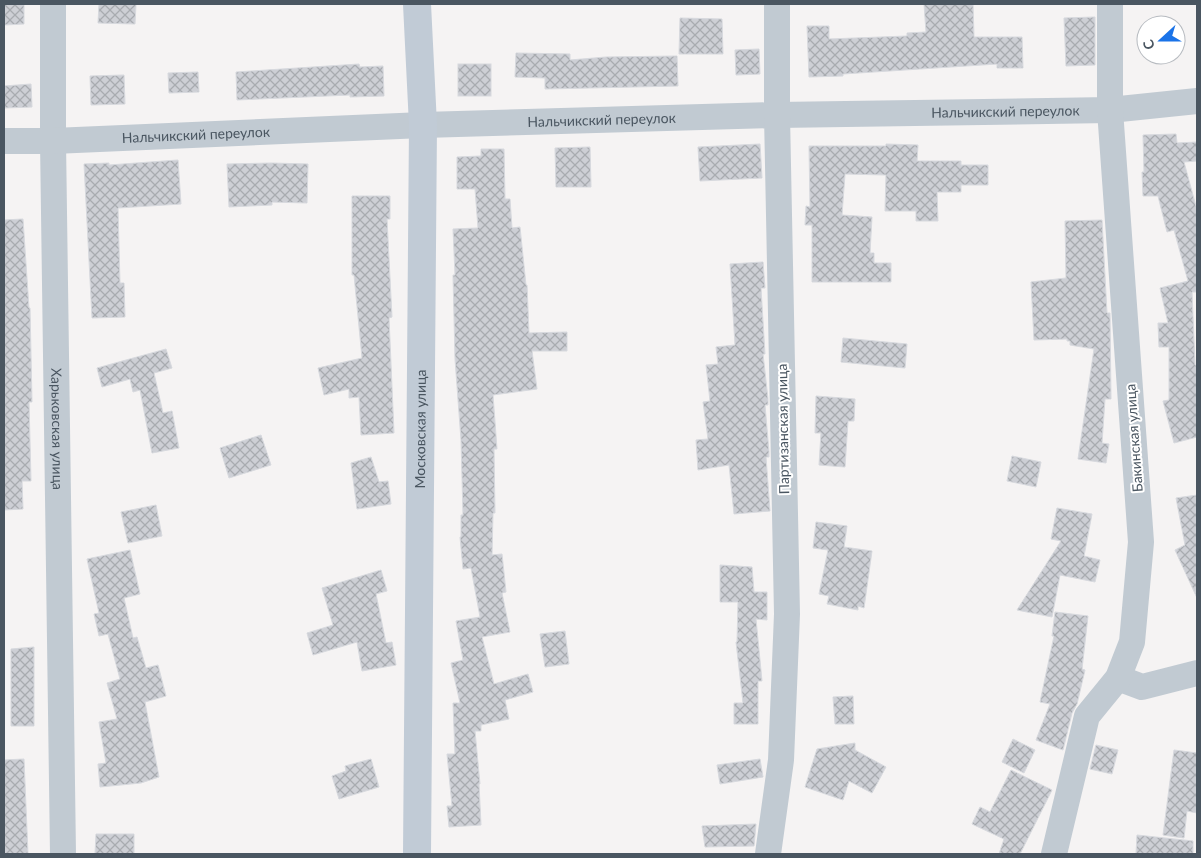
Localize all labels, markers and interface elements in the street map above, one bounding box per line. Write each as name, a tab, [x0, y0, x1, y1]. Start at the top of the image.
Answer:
north arrow	[1136, 15, 1186, 65]
text: С	[1139, 37, 1158, 52]
street label: Нальчикский переулок	[931, 101, 1081, 121]
street label: Нальчикский переулок	[527, 109, 677, 130]
street label: Нальчикский переулок	[121, 123, 271, 146]
street label: Партизанская улица	[773, 364, 792, 494]
street label: Харьковская улица	[48, 368, 67, 490]
street label: Московская улица	[411, 369, 429, 489]
street label: Бакинская улица	[1121, 383, 1146, 493]

